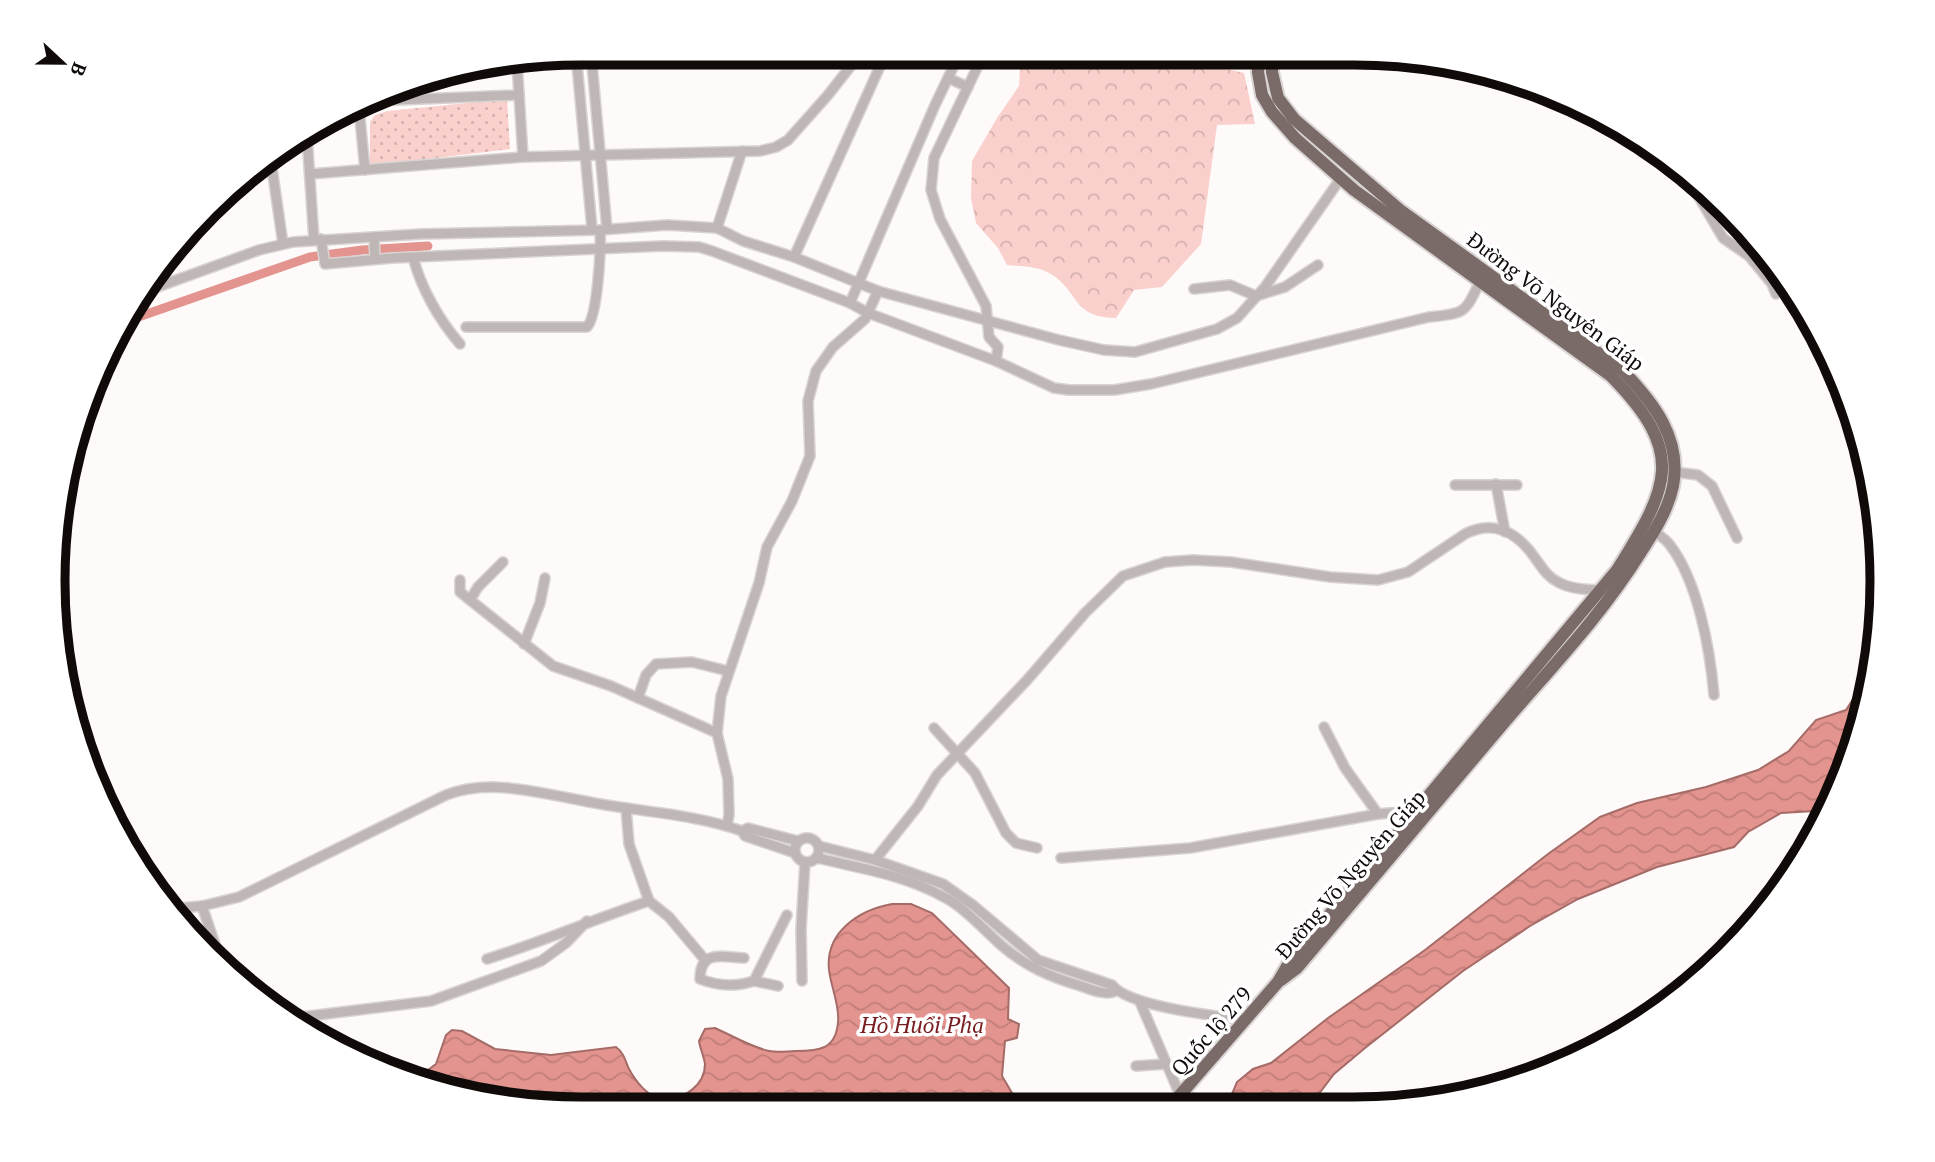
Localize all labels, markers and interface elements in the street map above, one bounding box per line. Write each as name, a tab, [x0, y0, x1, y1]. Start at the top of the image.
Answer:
north arrow	[28, 28, 98, 98]
text: B	[65, 59, 93, 80]
street label: Đường Võ Nguyên Giáp	[1462, 225, 1650, 377]
street label: Đường Võ Nguyên Giáp	[1269, 784, 1431, 964]
street label: Quốc lộ 279	[1164, 980, 1258, 1082]
water label: Hồ Huổi Phạ	[859, 1009, 984, 1040]

